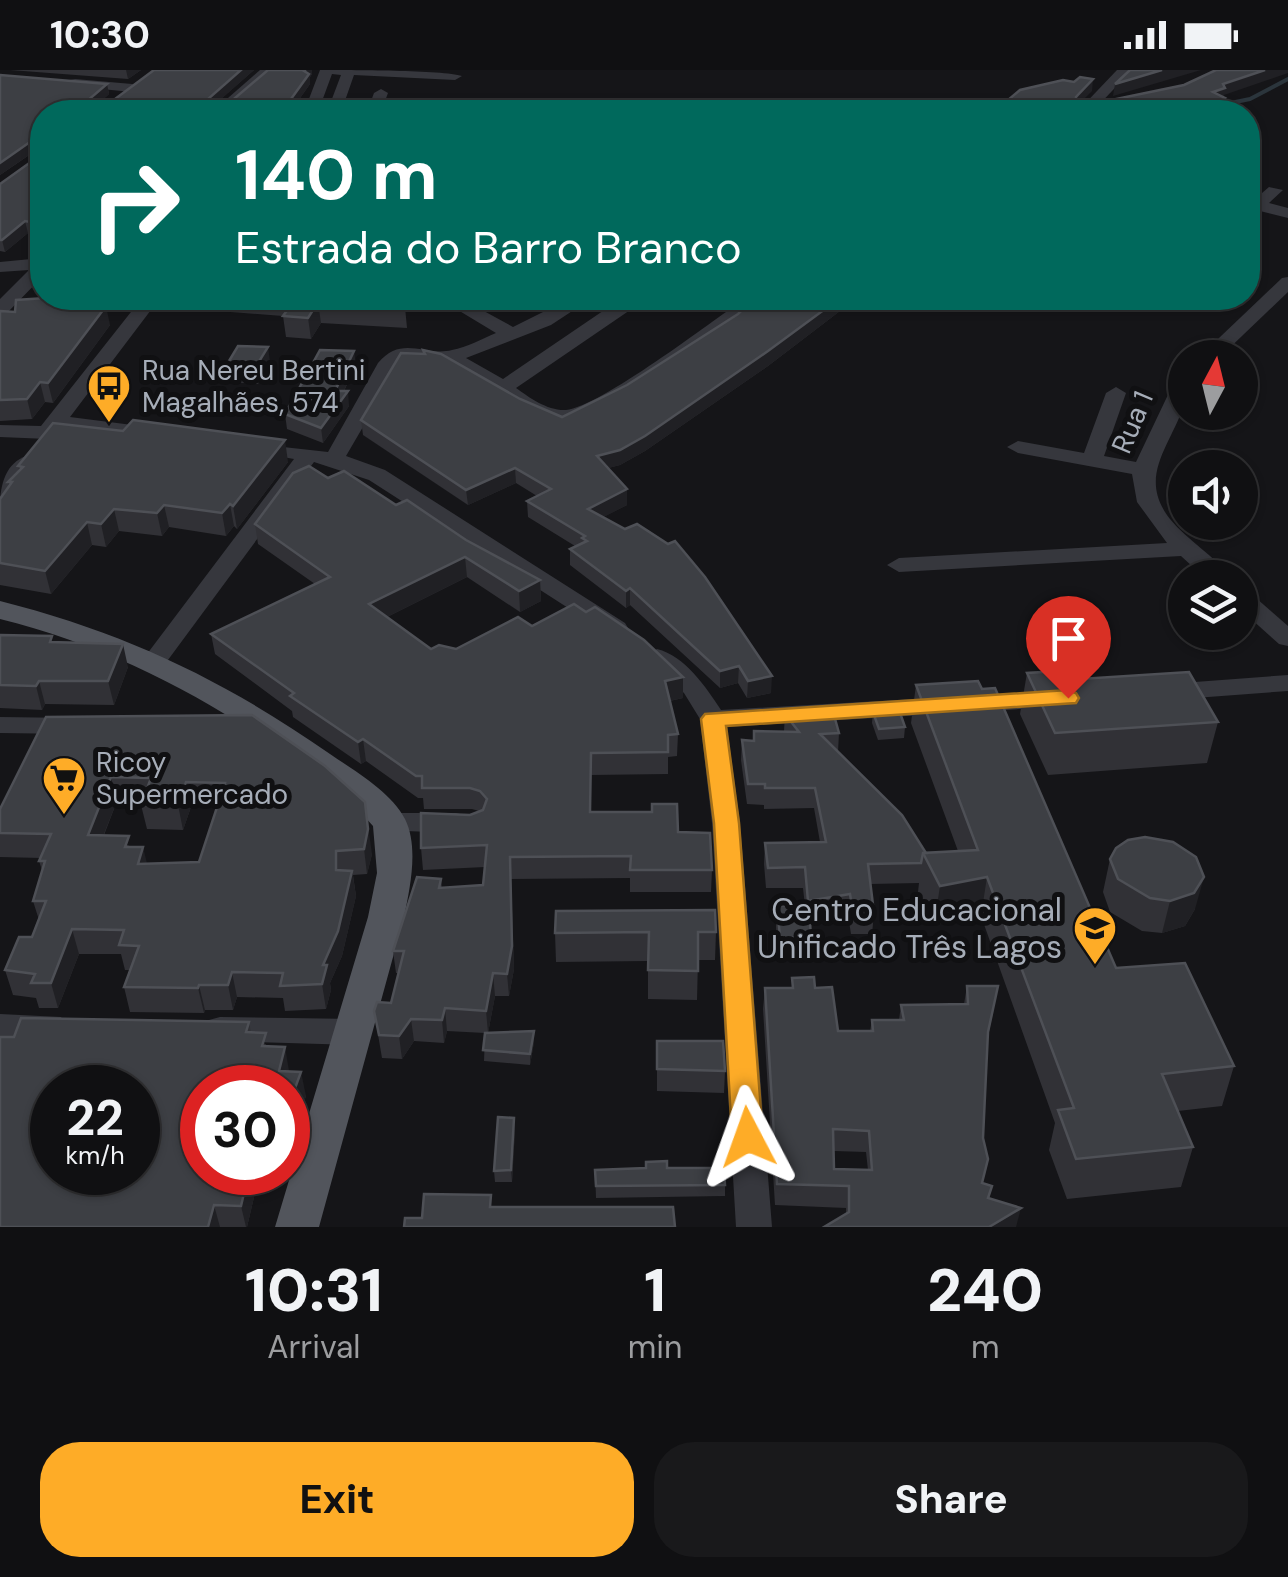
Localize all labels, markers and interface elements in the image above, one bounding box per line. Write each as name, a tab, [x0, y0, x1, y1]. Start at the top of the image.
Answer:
text: 10:30	[50, 10, 150, 60]
text: 140 m	[235, 130, 438, 221]
icon: right	[70, 140, 200, 270]
text: Estrada do Barro Branco	[235, 218, 742, 277]
north arrow	[1168, 340, 1258, 430]
map controls	[1168, 340, 1258, 650]
place label: Rua Nereu Bertini Magalhães, 574	[142, 352, 365, 421]
bus stop icon: Rua Nereu Bertini Magalhães, 574	[86, 363, 132, 424]
street label: Rua 1	[1103, 385, 1162, 459]
button: sound	[1168, 450, 1258, 540]
button: layers	[1168, 560, 1258, 650]
pin	[1026, 596, 1111, 699]
icon: arrive	[1041, 611, 1096, 666]
place label: Ricoy Supermercado	[96, 744, 288, 813]
supermarket icon: Ricoy Supermercado	[41, 755, 87, 816]
place label: Centro Educacional Unificado Três Lagos	[757, 889, 1062, 968]
school or university icon: Centro Educacional Unificado Três Lagos	[1072, 905, 1118, 966]
speed limit sign: 30	[180, 1065, 310, 1195]
text: 22	[66, 1085, 124, 1151]
position arrow	[696, 1085, 800, 1189]
text: km/h	[65, 1139, 125, 1172]
text: 10:31	[245, 1251, 383, 1330]
text: 1	[644, 1251, 666, 1330]
text: 240	[927, 1251, 1043, 1330]
text: Arrival	[267, 1326, 361, 1368]
text: min	[628, 1326, 682, 1368]
text: m	[971, 1326, 999, 1368]
button: Exit	[40, 1442, 634, 1557]
button: Share	[654, 1442, 1248, 1557]

